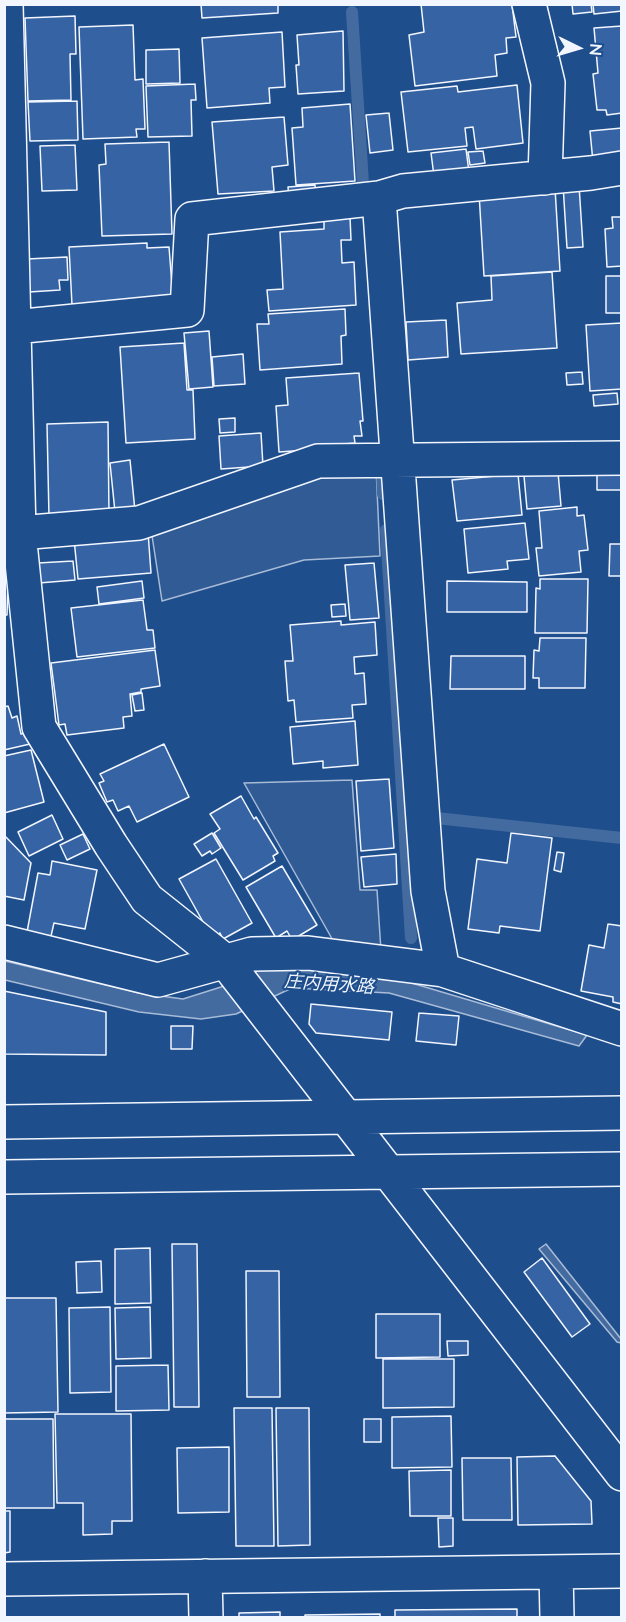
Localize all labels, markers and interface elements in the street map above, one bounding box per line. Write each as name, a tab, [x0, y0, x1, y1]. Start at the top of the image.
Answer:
north arrow	[548, 18, 608, 78]
text: N	[586, 43, 606, 57]
water label: 庄内用水路	[283, 970, 375, 998]

